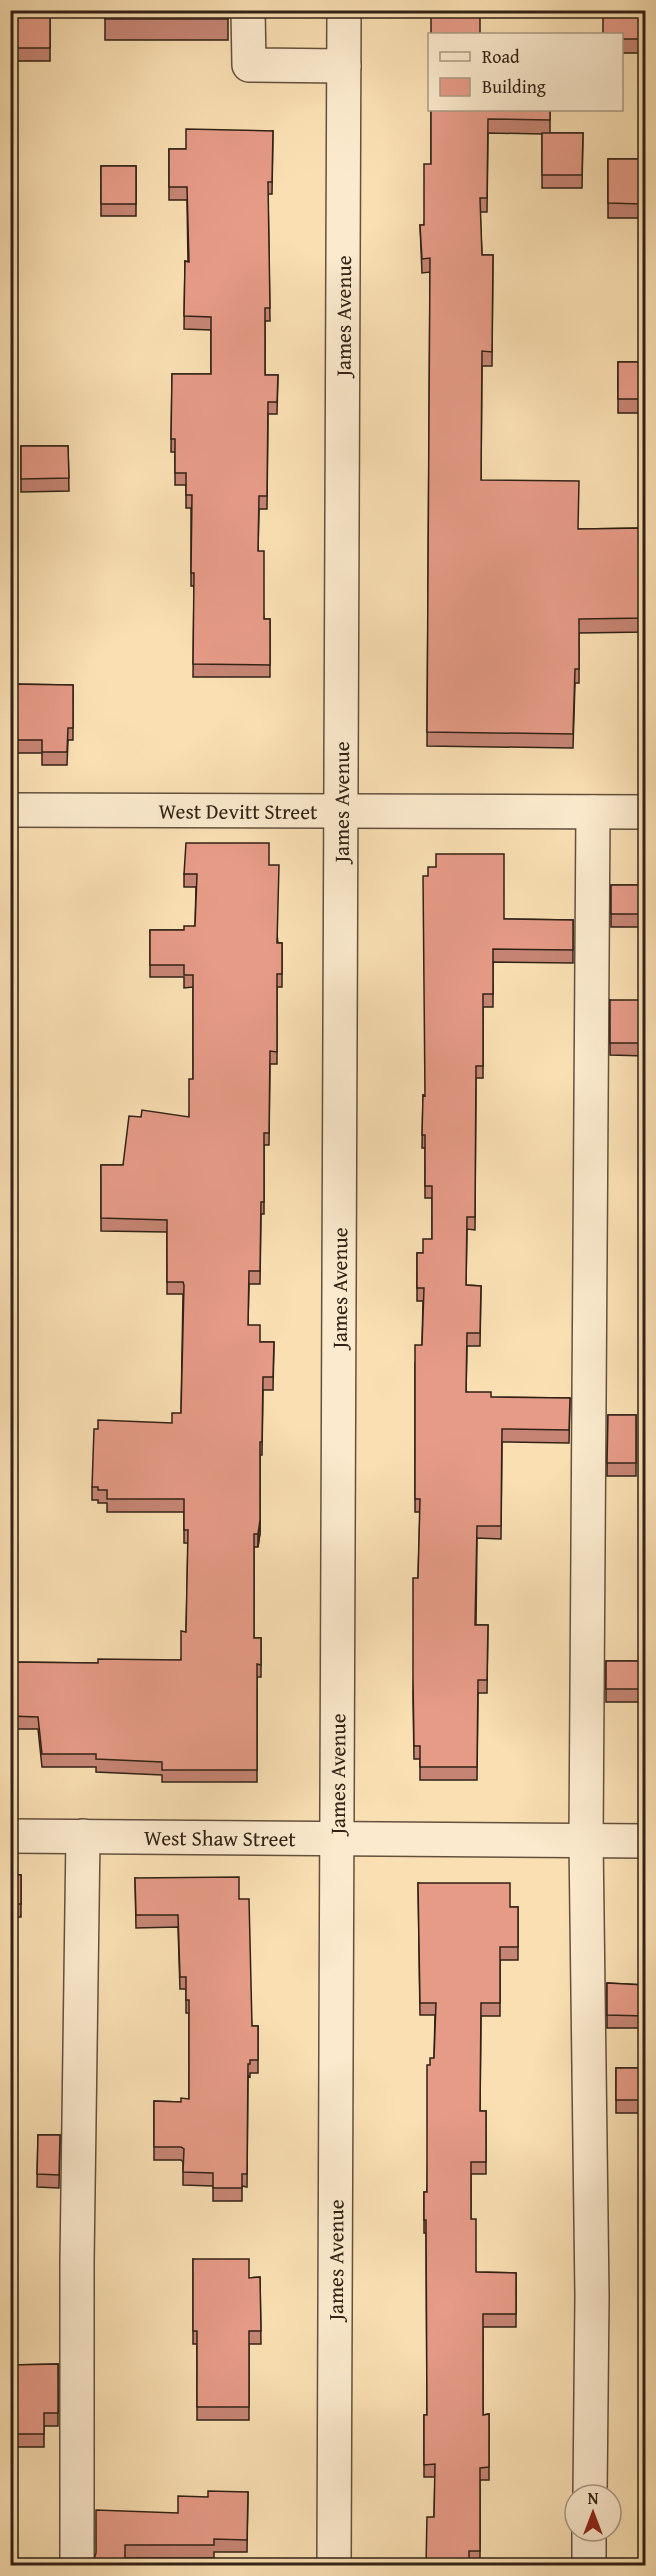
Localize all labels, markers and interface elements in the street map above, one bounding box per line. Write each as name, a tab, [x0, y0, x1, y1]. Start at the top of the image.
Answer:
legend	[428, 33, 623, 111]
text: Road	[482, 43, 520, 70]
text: Building	[482, 73, 546, 100]
street label: James Avenue	[327, 255, 359, 380]
street label: James Avenue	[325, 741, 357, 866]
street label: West Devitt Street	[158, 795, 318, 826]
street label: James Avenue	[323, 1227, 355, 1352]
street label: James Avenue	[321, 1713, 353, 1838]
street label: West Shaw Street	[144, 1822, 297, 1854]
street label: James Avenue	[319, 2199, 351, 2324]
north arrow	[563, 2483, 623, 2543]
text: N	[588, 2486, 599, 2510]

